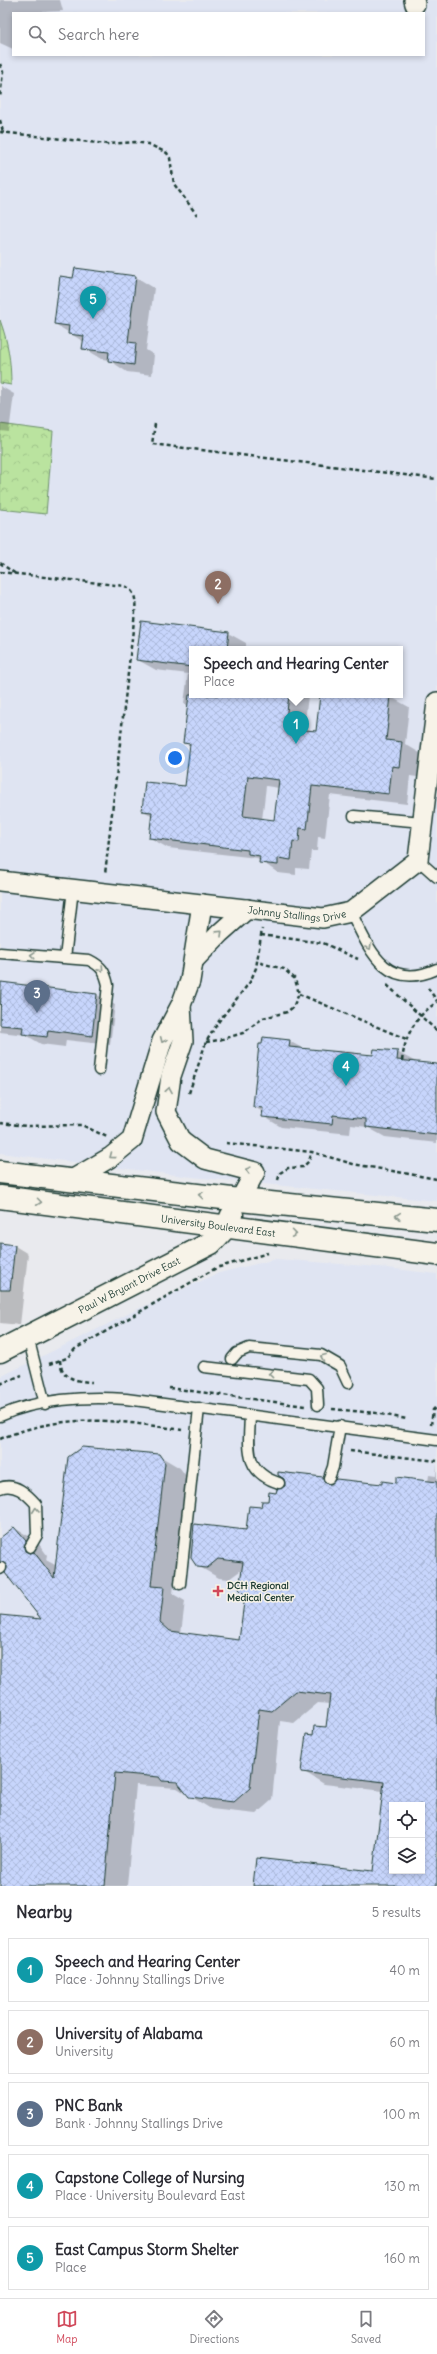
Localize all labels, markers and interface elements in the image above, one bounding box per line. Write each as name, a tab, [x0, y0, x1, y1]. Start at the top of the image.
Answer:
search box	[12, 12, 425, 56]
icon: search	[26, 23, 48, 45]
text: Search here	[58, 25, 139, 44]
pin: 5	[80, 286, 106, 319]
pin: 2	[205, 571, 231, 604]
popup	[189, 646, 403, 698]
text: Speech and Hearing Center	[203, 654, 389, 673]
text: Place	[203, 673, 235, 690]
pin: 1	[283, 711, 309, 744]
your location	[165, 748, 185, 768]
street label: Johnny Stallings Drive	[247, 903, 348, 925]
one-way arrow	[215, 930, 223, 938]
one-way arrow	[364, 943, 371, 950]
one-way arrow	[30, 950, 36, 959]
one-way arrow	[96, 964, 104, 972]
pin: 3	[24, 980, 50, 1013]
one-way arrow	[160, 1035, 168, 1043]
pin: 4	[333, 1053, 359, 1086]
one-way arrow	[164, 1087, 173, 1093]
one-way arrow	[110, 1151, 117, 1158]
one-way arrow	[245, 1166, 252, 1175]
one-way arrow	[198, 1191, 204, 1200]
one-way arrow	[36, 1197, 42, 1206]
street label: University Boulevard East	[160, 1212, 277, 1240]
one-way arrow	[395, 1212, 401, 1221]
one-way arrow	[291, 1229, 297, 1238]
street label: Paul W Bryant Drive East	[76, 1254, 183, 1317]
one-way arrow	[319, 1354, 327, 1362]
one-way arrow	[268, 1369, 274, 1378]
one-way arrow	[32, 1507, 41, 1513]
place label: DCH Regional Medical Center	[227, 1579, 295, 1604]
marker: DCH Regional Medical Center	[212, 1585, 224, 1597]
map controls	[389, 1802, 425, 1874]
button: locate	[389, 1802, 425, 1838]
button: layers	[389, 1838, 425, 1874]
text: Nearby	[16, 1901, 72, 1923]
text: 5 results	[372, 1904, 421, 1921]
text: Speech and Hearing Center	[55, 1952, 240, 1971]
text: 1	[27, 1962, 33, 1979]
text: 40 m	[389, 1962, 420, 1979]
text: Place · Johnny Stallings Drive	[55, 1971, 224, 1988]
text: University of Alabama	[55, 2024, 203, 2043]
text: 2	[26, 2034, 34, 2051]
text: 60 m	[389, 2034, 420, 2051]
text: University	[55, 2043, 113, 2060]
text: PNC Bank	[55, 2096, 123, 2115]
text: 3	[26, 2106, 34, 2123]
text: 100 m	[383, 2106, 420, 2123]
text: Bank · Johnny Stallings Drive	[55, 2115, 223, 2132]
text: Capstone College of Nursing	[55, 2168, 245, 2187]
text: 4	[26, 2178, 34, 2195]
text: 130 m	[384, 2178, 420, 2195]
text: Place · University Boulevard East	[55, 2187, 245, 2204]
text: East Campus Storm Shelter	[55, 2240, 239, 2259]
text: 5	[26, 2250, 34, 2267]
text: 160 m	[384, 2250, 420, 2267]
text: Place	[55, 2259, 86, 2276]
tab: Map	[56, 2308, 78, 2346]
tab: Directions	[190, 2308, 239, 2346]
tab: Saved	[351, 2308, 381, 2346]

